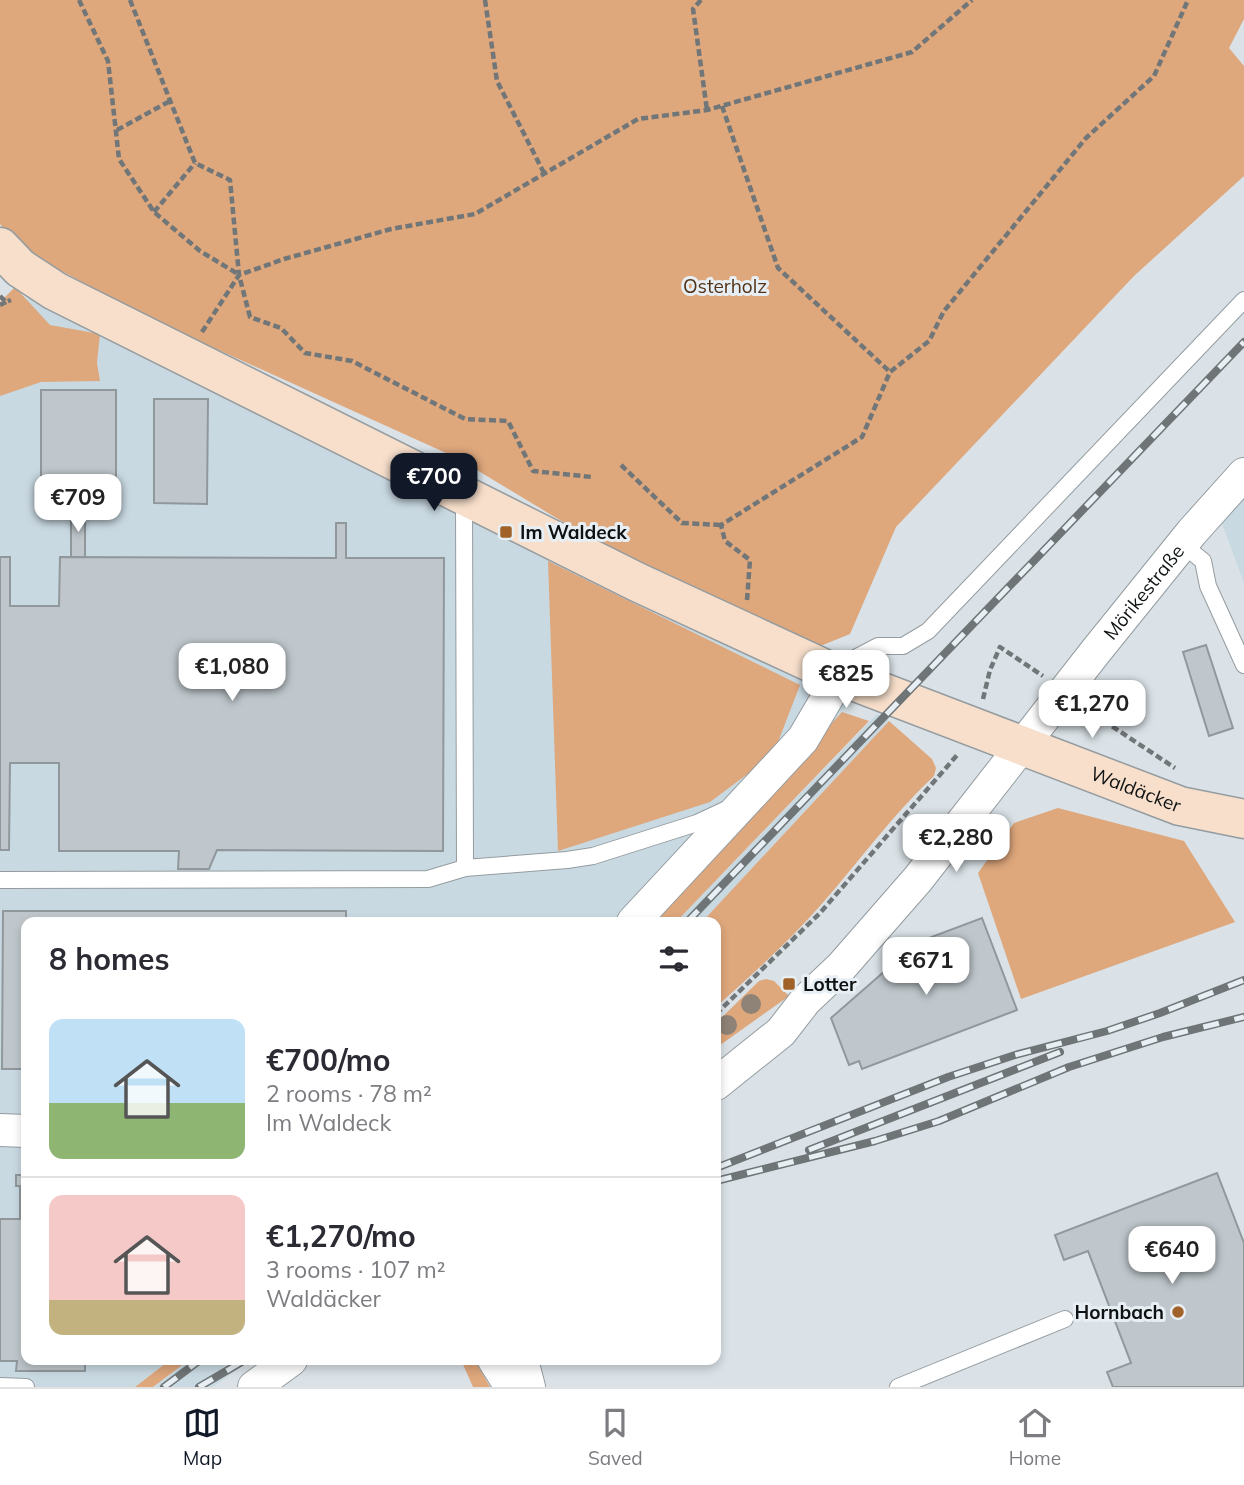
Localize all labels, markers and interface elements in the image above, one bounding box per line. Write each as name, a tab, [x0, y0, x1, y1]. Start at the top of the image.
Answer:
park label: Osterholz	[683, 274, 767, 298]
pin: €700	[393, 454, 475, 513]
text: €700	[406, 461, 462, 490]
pin: €709	[37, 475, 119, 534]
text: €709	[50, 482, 106, 511]
place label: Im Waldeck	[520, 520, 627, 544]
marker: Im Waldeck	[498, 524, 514, 540]
street label: Mörikestraße	[1098, 540, 1189, 644]
pin: €1,080	[175, 644, 289, 703]
pin: €825	[805, 650, 887, 710]
text: €1,080	[195, 651, 269, 680]
text: €825	[818, 658, 874, 687]
pin: €1,270	[1035, 680, 1149, 740]
text: €1,270	[1055, 688, 1129, 717]
street label: Waldäcker	[1087, 761, 1185, 817]
pin: €2,280	[899, 814, 1013, 874]
text: €2,280	[919, 822, 993, 851]
pin: €671	[885, 937, 967, 997]
text: 8 homes	[49, 940, 170, 978]
icon: filters	[655, 940, 693, 978]
text: €671	[898, 945, 954, 974]
place label: Lotter	[803, 972, 857, 996]
marker: Lotter	[781, 976, 797, 992]
text: €700/mo	[266, 1041, 390, 1079]
icon: home	[105, 1047, 189, 1131]
text: 2 rooms · 78 m²	[266, 1079, 432, 1108]
text: Im Waldeck	[266, 1108, 391, 1137]
text: €1,270/mo	[266, 1217, 416, 1255]
icon: home	[105, 1223, 189, 1307]
pin: €640	[1131, 1226, 1213, 1286]
text: €640	[1144, 1234, 1200, 1263]
text: 3 rooms · 107 m²	[266, 1255, 446, 1284]
text: Waldäcker	[266, 1284, 381, 1313]
place label: Hornbach	[1075, 1300, 1164, 1324]
marker: Hornbach	[1170, 1304, 1186, 1320]
tab: Map	[183, 1404, 222, 1470]
tab: Saved	[588, 1404, 643, 1470]
tab: Home	[1009, 1404, 1061, 1470]

